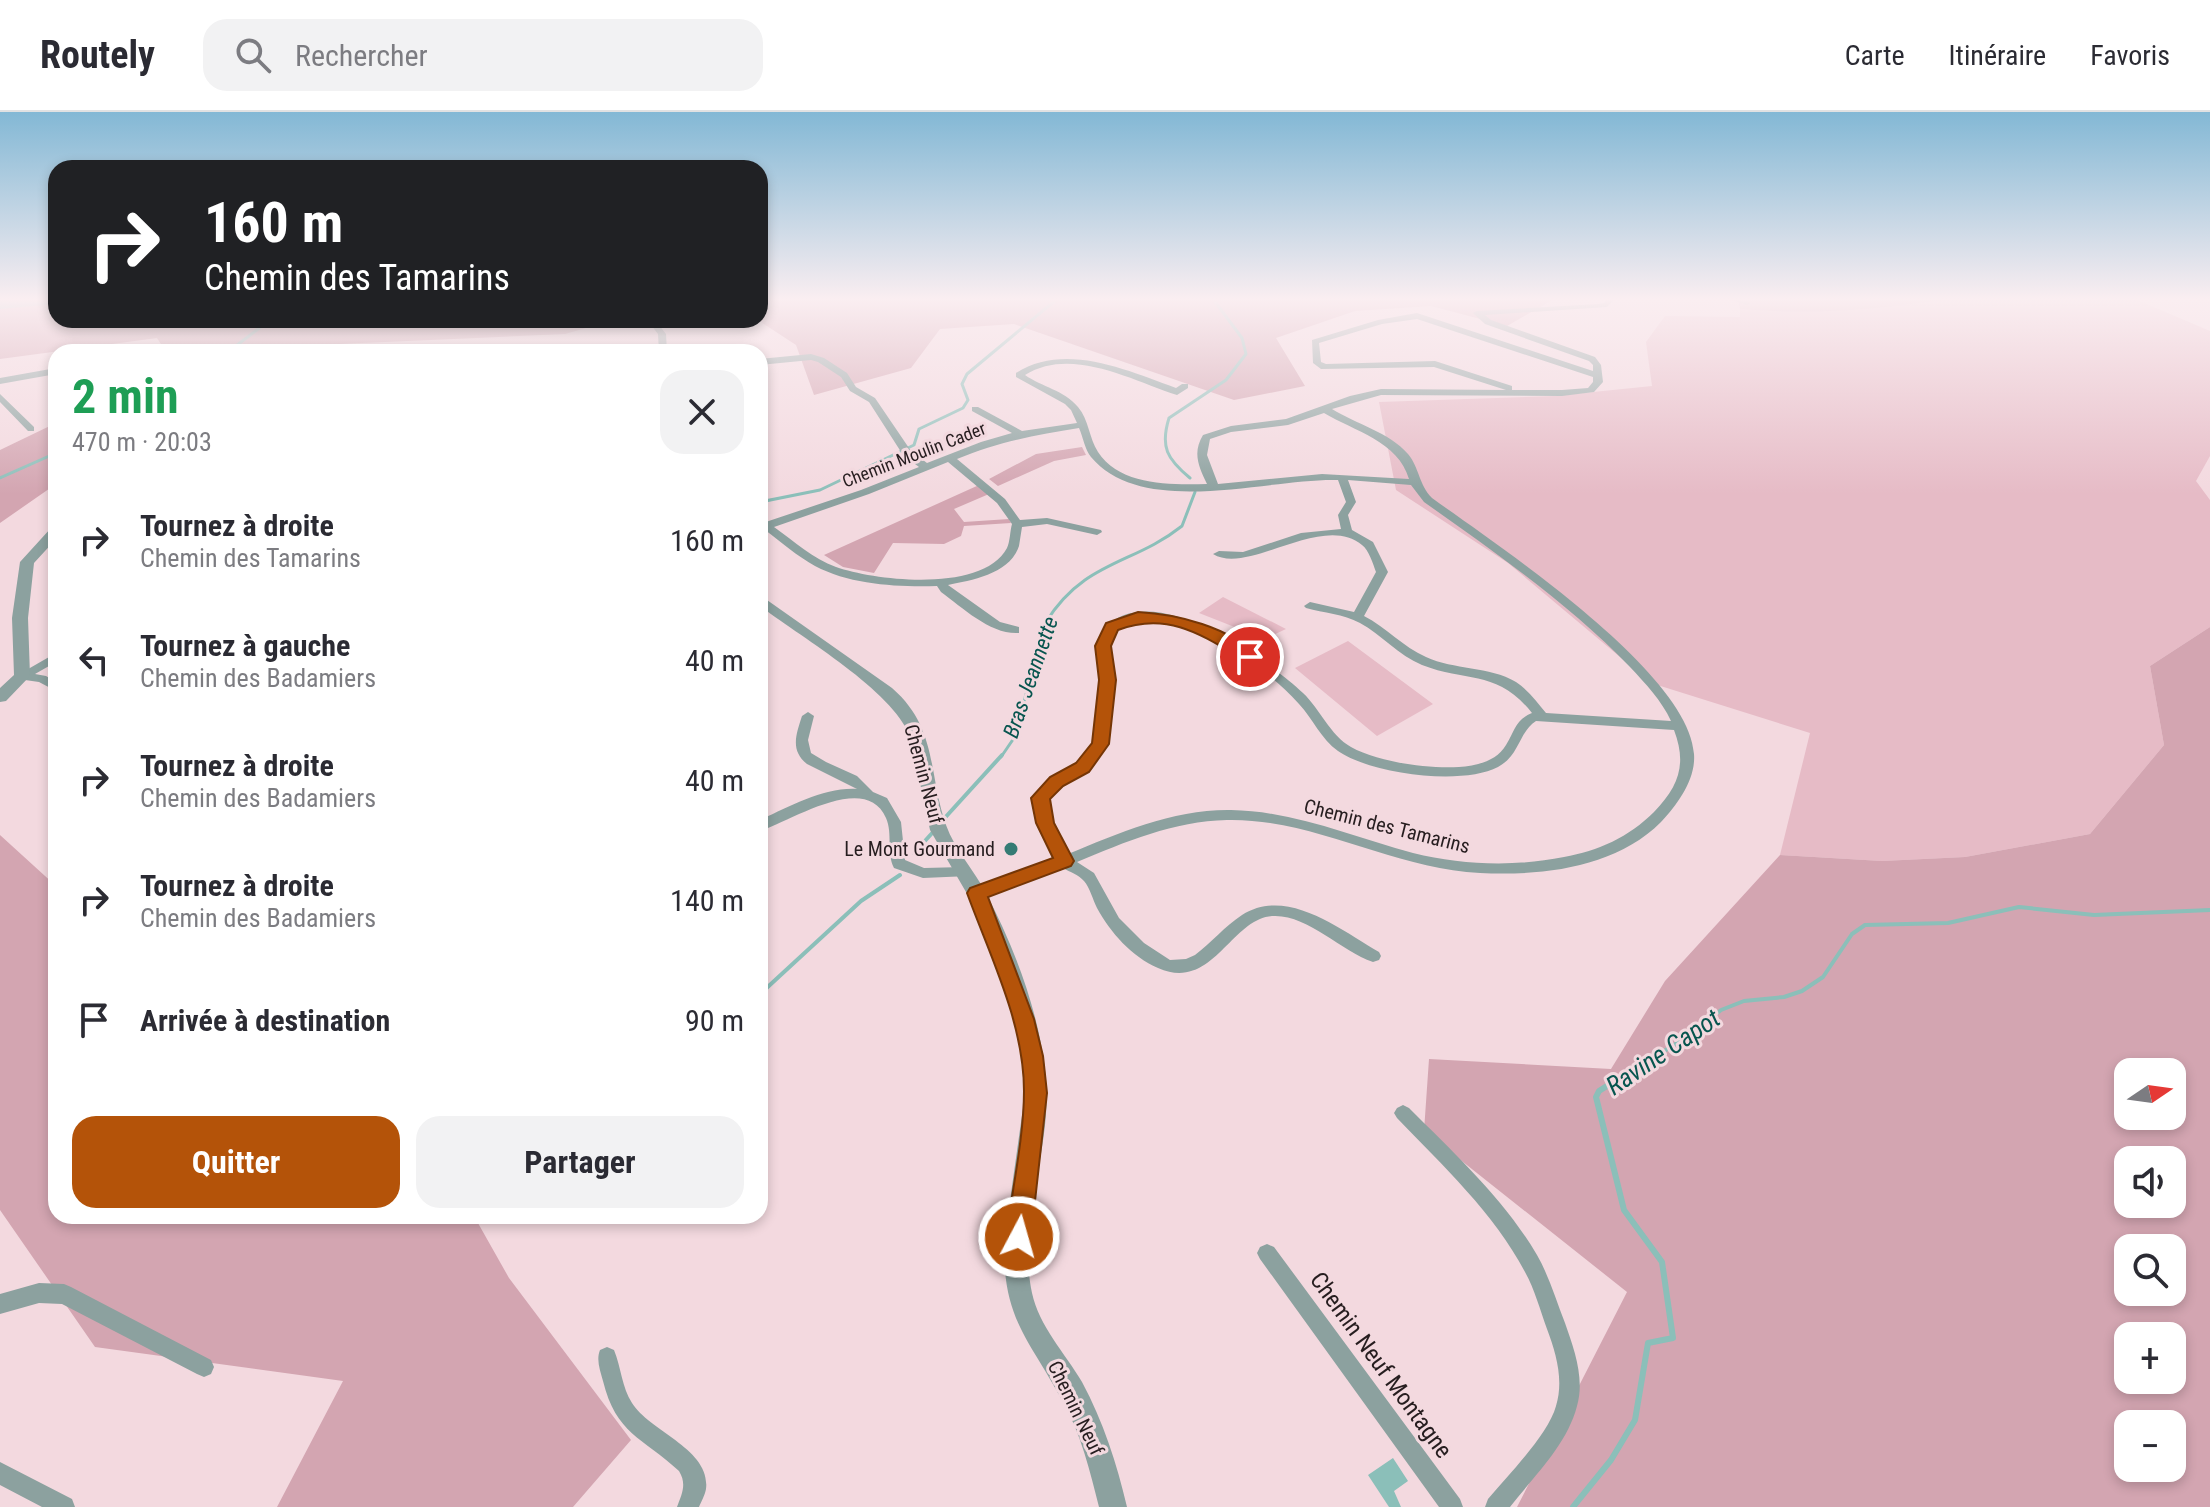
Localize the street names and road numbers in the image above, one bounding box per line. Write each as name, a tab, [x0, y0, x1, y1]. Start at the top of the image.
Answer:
street label: Chemin Moulin Cader	[839, 417, 989, 492]
street label: Chemin Neuf	[899, 722, 949, 827]
street label: Chemin des Tamarins	[1302, 794, 1472, 858]
street label: Chemin Neuf Montagne	[1304, 1267, 1458, 1463]
street label: Chemin Neuf	[1043, 1357, 1109, 1460]

